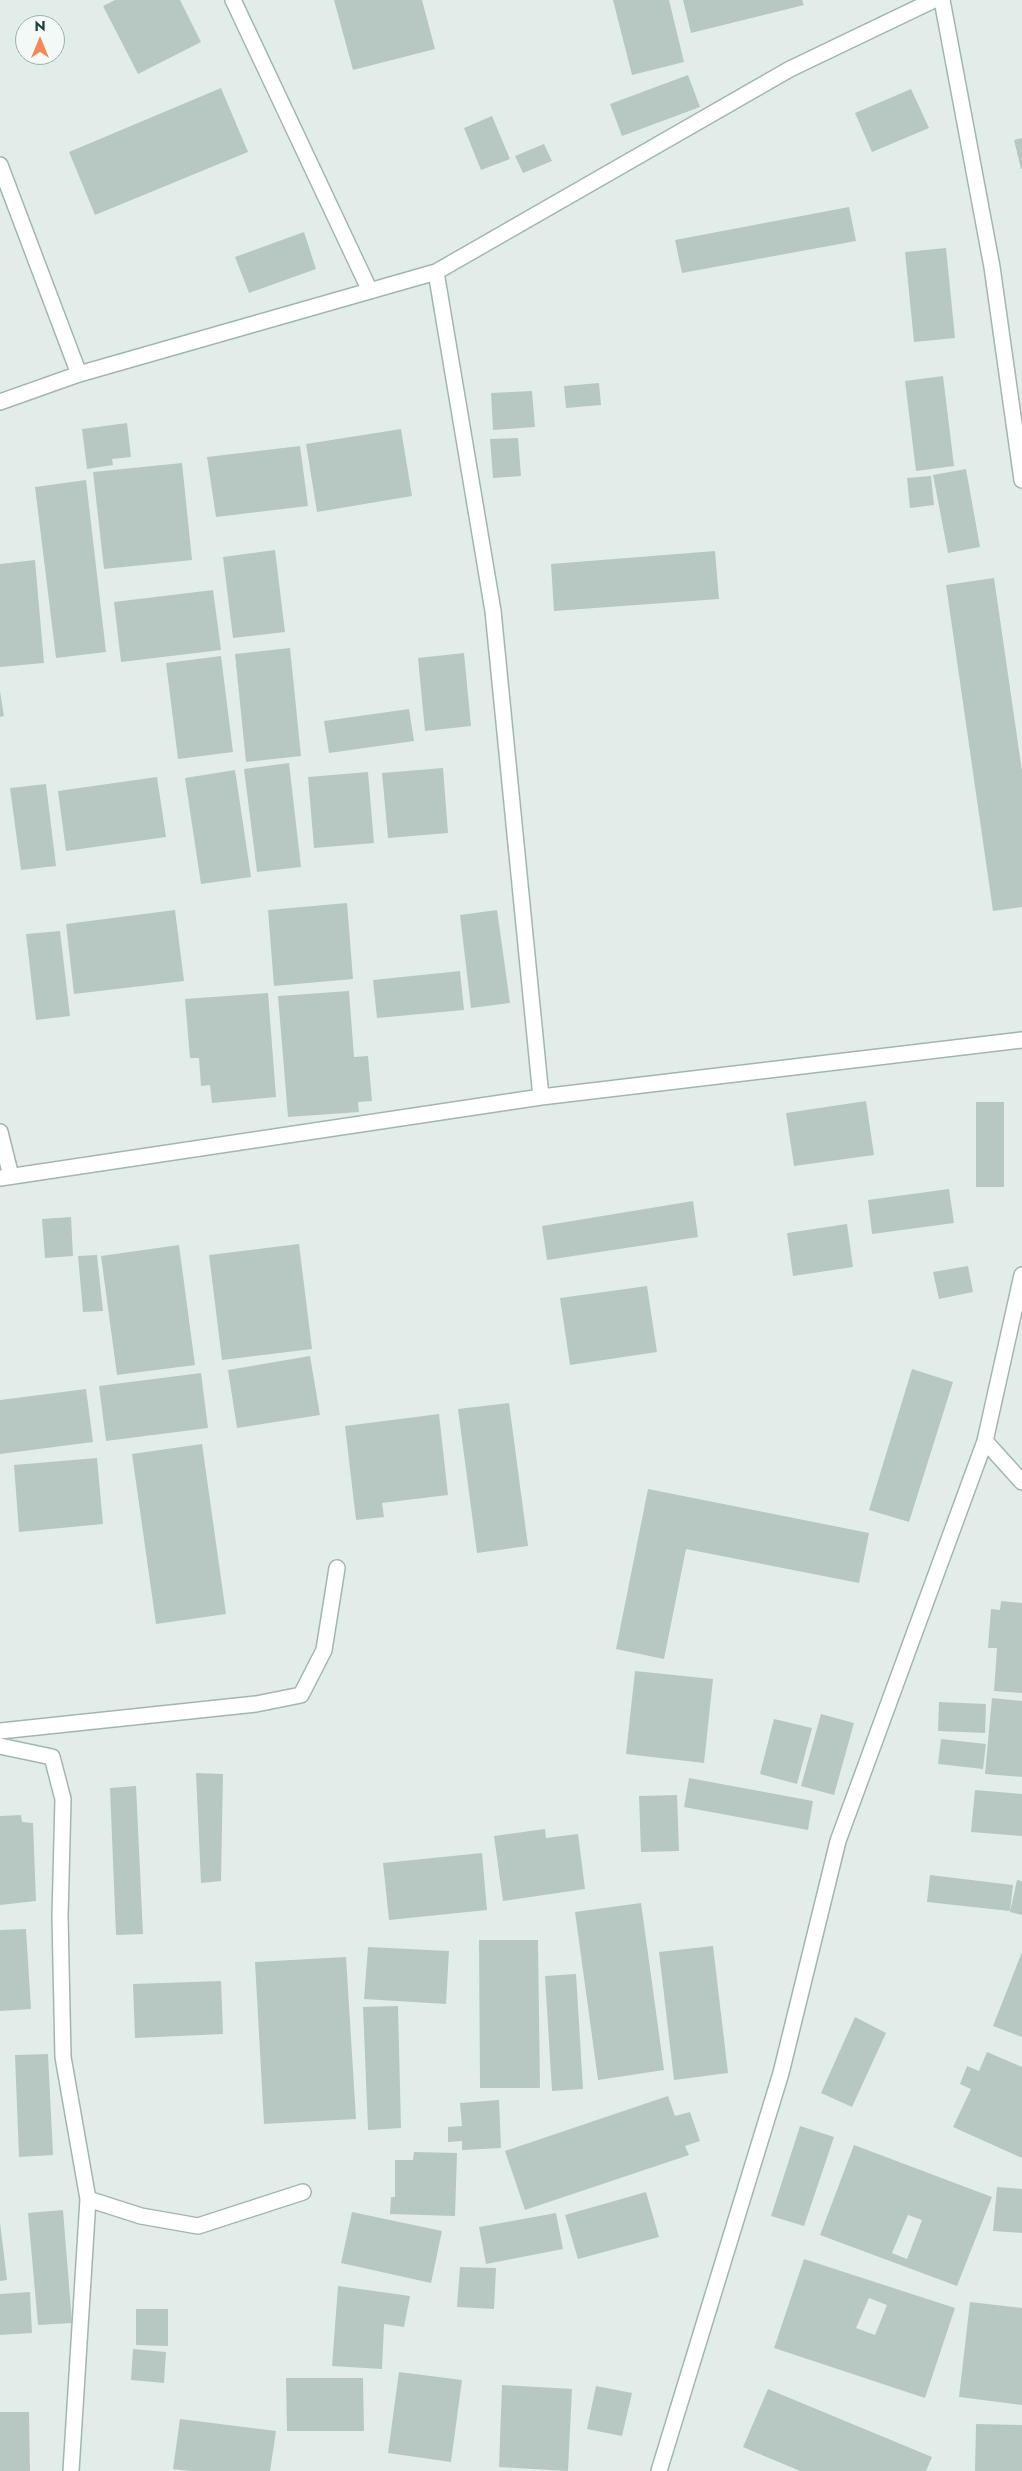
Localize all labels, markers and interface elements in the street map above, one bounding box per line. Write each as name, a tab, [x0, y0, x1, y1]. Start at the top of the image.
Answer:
north arrow	[15, 15, 65, 65]
text: N	[34, 16, 46, 36]

